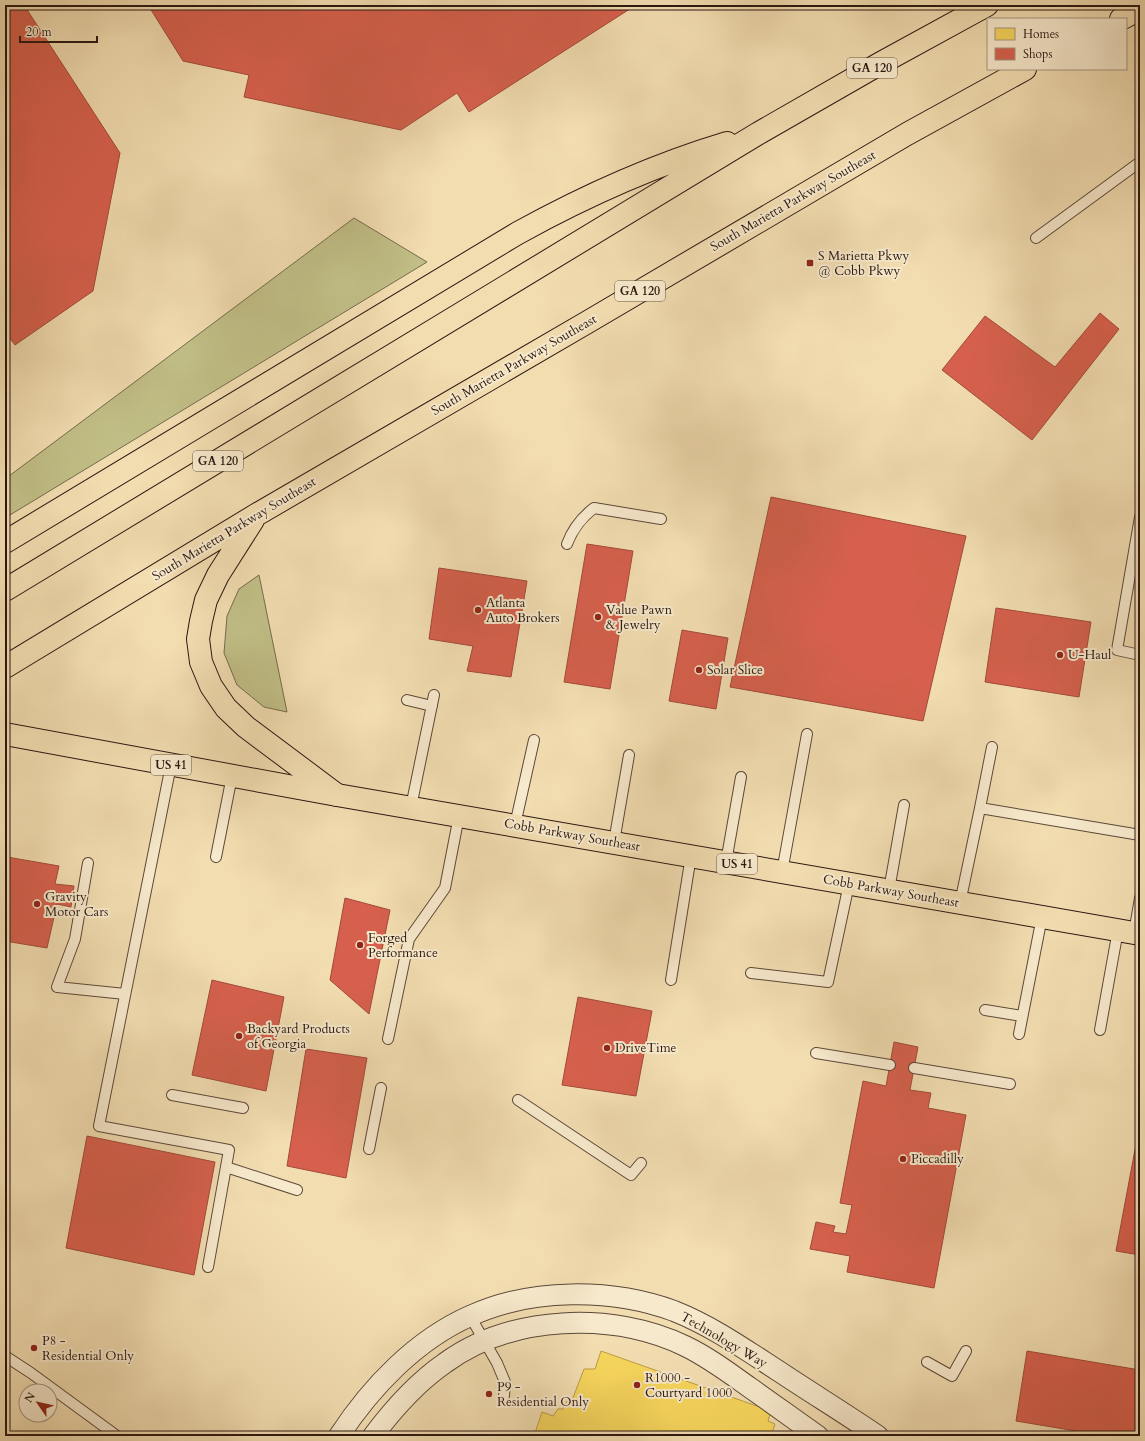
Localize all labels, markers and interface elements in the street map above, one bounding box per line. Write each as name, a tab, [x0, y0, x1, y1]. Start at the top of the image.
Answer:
scale bar	[20, 18, 97, 44]
legend	[987, 18, 1127, 70]
text: 20 m	[26, 24, 53, 40]
text: Homes	[1023, 26, 1059, 42]
text: Shops	[1023, 46, 1052, 62]
road number: GA 120	[847, 58, 897, 78]
street label: South Marietta Parkway Southeast	[707, 146, 879, 256]
place label: S Marietta Pkwy @ Cobb Pkwy	[818, 247, 910, 280]
marker: S Marietta Pkwy @ Cobb Pkwy	[805, 258, 815, 268]
road number: GA 120	[615, 281, 665, 301]
street label: South Marietta Parkway Southeast	[428, 310, 600, 420]
road number: GA 120	[193, 451, 243, 471]
street label: South Marietta Parkway Southeast	[149, 473, 319, 585]
place label: Atlanta Auto Brokers	[486, 594, 560, 627]
place label: Value Pawn & Jewelry	[606, 601, 673, 634]
marker: Atlanta Auto Brokers	[473, 605, 483, 615]
marker: Value Pawn & Jewelry	[593, 612, 603, 622]
place label: U-Haul	[1068, 646, 1112, 664]
marker: U-Haul	[1055, 650, 1065, 660]
place label: Solar Slice	[707, 661, 763, 679]
marker: Solar Slice	[694, 665, 704, 675]
road number: US 41	[151, 755, 191, 775]
street label: Cobb Parkway Southeast	[503, 814, 641, 856]
road number: US 41	[717, 854, 757, 874]
street label: Cobb Parkway Southeast	[822, 870, 960, 912]
place label: Gravity Motor Cars	[45, 888, 108, 921]
marker: Gravity Motor Cars	[32, 899, 42, 909]
place label: Forged Performance	[368, 929, 438, 962]
marker: Forged Performance	[355, 940, 365, 950]
place label: Backyard Products of Georgia	[247, 1020, 350, 1053]
marker: Backyard Products of Georgia	[234, 1031, 244, 1041]
place label: DriveTime	[615, 1039, 677, 1057]
marker: DriveTime	[602, 1043, 612, 1053]
place label: Piccadilly	[911, 1150, 964, 1168]
marker: Piccadilly	[898, 1154, 908, 1164]
street label: Technology Way	[677, 1308, 771, 1372]
place label: P8 - Residential Only	[42, 1332, 134, 1365]
marker: P8 - Residential Only	[29, 1343, 39, 1353]
place label: R1000 - Courtyard 1000	[645, 1369, 733, 1402]
place label: P9 - Residential Only	[497, 1378, 589, 1411]
marker: R1000 - Courtyard 1000	[632, 1380, 642, 1390]
north arrow	[18, 1383, 58, 1423]
text: N	[21, 1389, 39, 1406]
marker: P9 - Residential Only	[484, 1389, 494, 1399]

